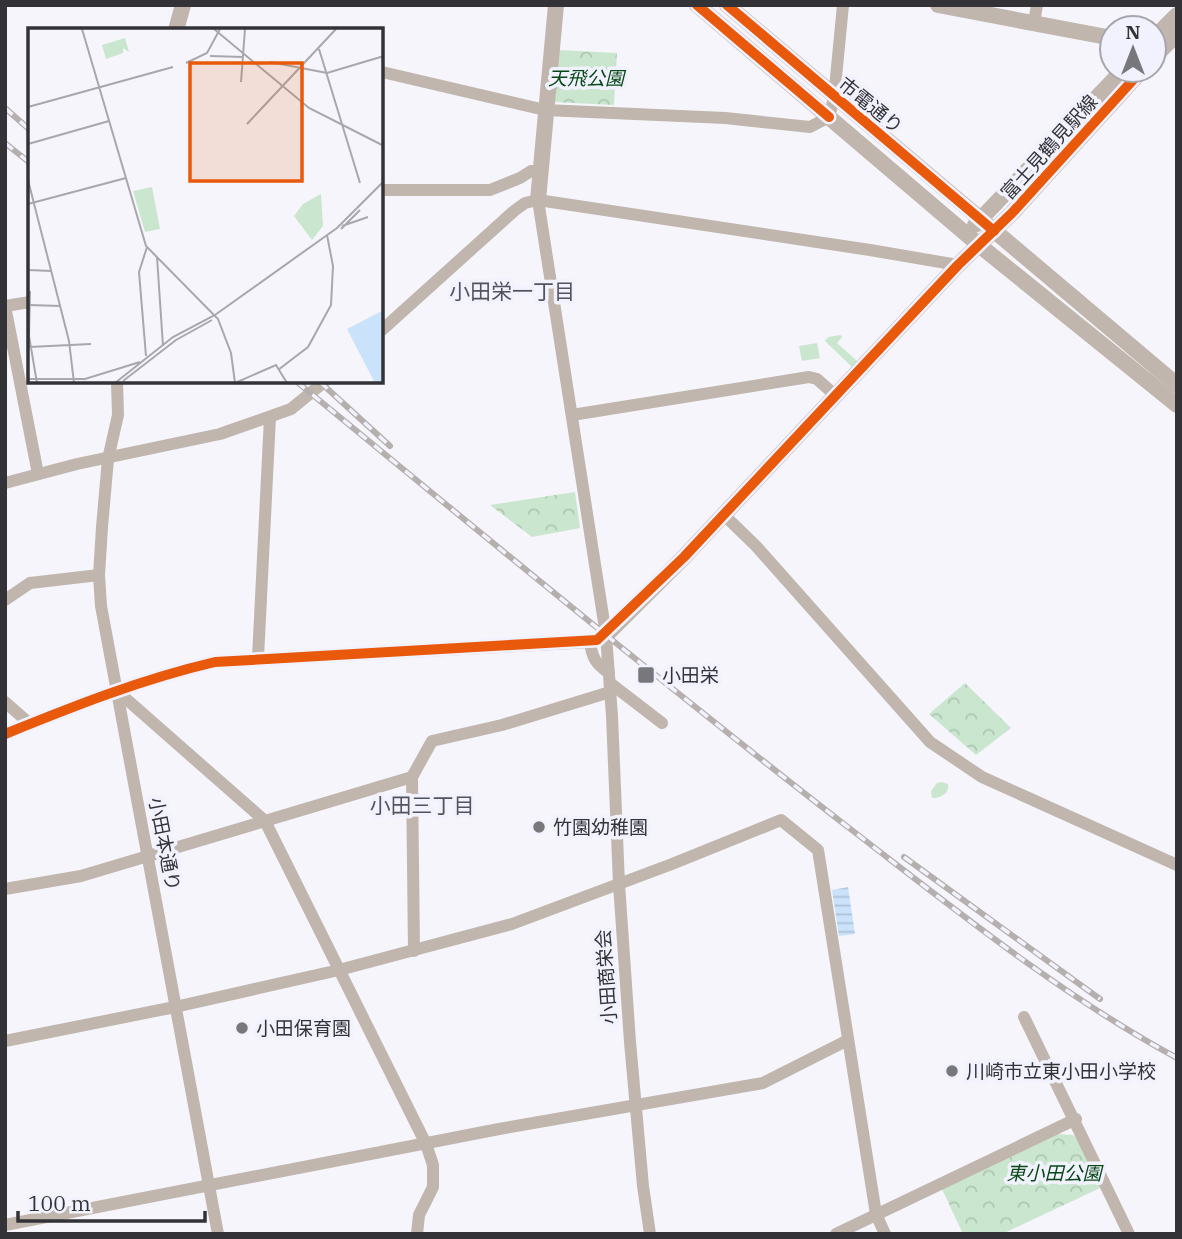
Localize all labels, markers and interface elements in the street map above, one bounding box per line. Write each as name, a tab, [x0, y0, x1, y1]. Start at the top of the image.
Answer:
north arrow	[1098, 14, 1168, 84]
text: N	[1125, 20, 1141, 44]
inset map	[28, 28, 383, 383]
park label: 天飛公園	[548, 66, 627, 90]
street label: 市電通り	[834, 72, 908, 138]
street label: 富士見鶴見駅線	[996, 90, 1102, 204]
district label: 小田栄一丁目	[449, 277, 575, 305]
place label: 小田栄	[662, 663, 719, 687]
marker: 小田栄	[636, 665, 656, 685]
district label: 小田三丁目	[370, 791, 475, 819]
street label: 小田本通り	[144, 795, 186, 893]
place label: 竹園幼稚園	[553, 815, 648, 839]
marker: 竹園幼稚園	[531, 819, 547, 835]
street label: 小田商栄会	[591, 929, 621, 1025]
place label: 小田保育園	[256, 1016, 351, 1040]
marker: 小田保育園	[234, 1020, 250, 1036]
place label: 川崎市立東小田小学校	[966, 1059, 1156, 1083]
marker: 川崎市立東小田小学校	[944, 1063, 960, 1079]
park label: 東小田公園	[1006, 1161, 1104, 1185]
scale bar	[18, 1180, 205, 1224]
text: 100 m	[28, 1189, 91, 1217]

